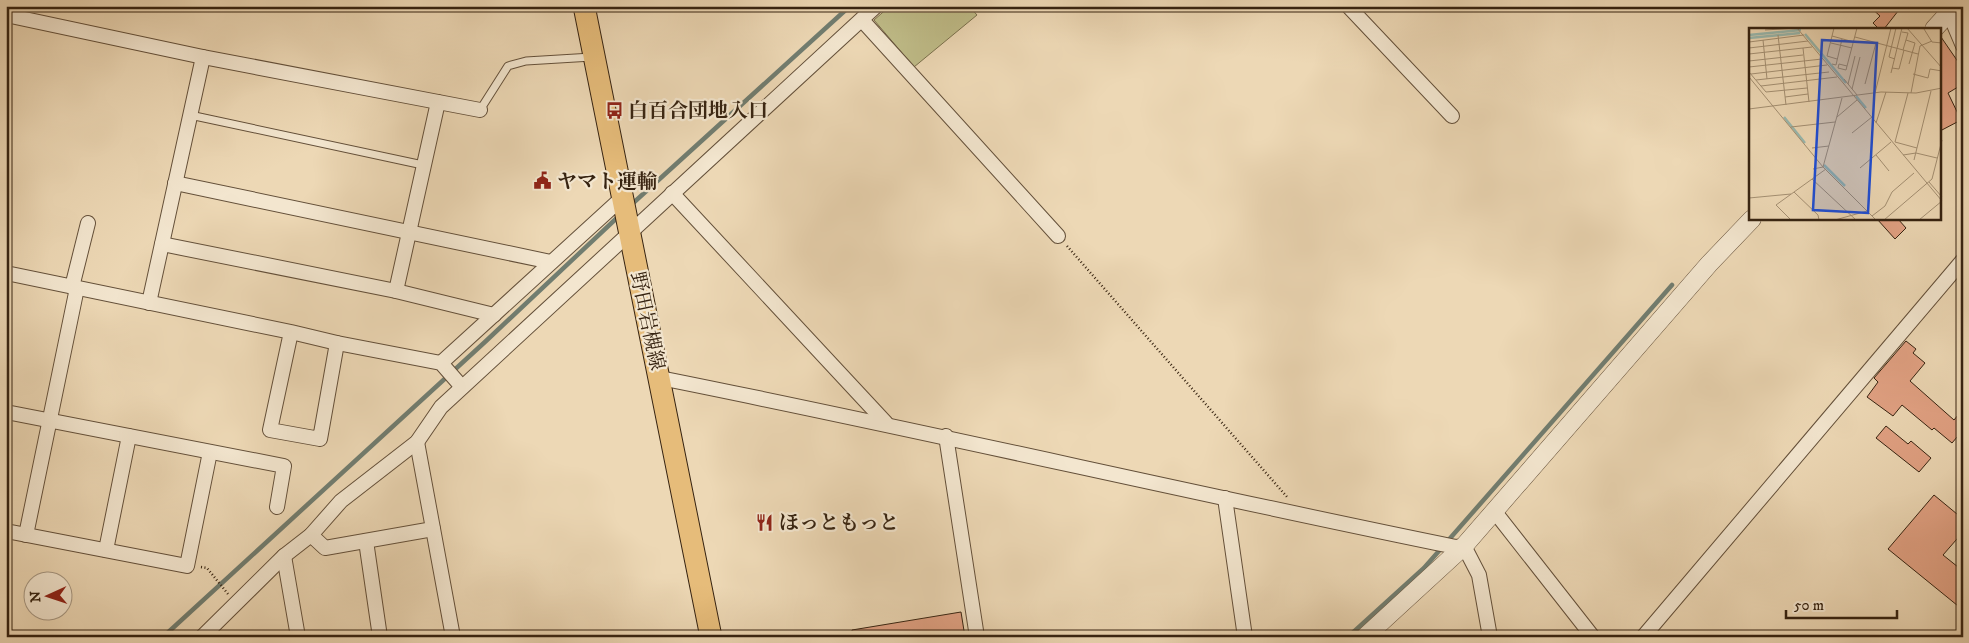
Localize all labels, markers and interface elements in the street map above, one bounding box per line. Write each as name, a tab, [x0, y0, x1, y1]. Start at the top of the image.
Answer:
inset map	[1749, 28, 1942, 220]
place label: 白百合団地入口	[628, 99, 768, 124]
bus stop icon: 白百合団地入口	[604, 100, 624, 120]
place label: ヤマト運輸	[557, 170, 657, 195]
public building icon: ヤマト運輸	[533, 171, 553, 191]
street label: 野田岩槻線	[624, 270, 669, 373]
place label: ほっともっと	[779, 511, 899, 536]
restaurant icon: ほっともっと	[755, 512, 775, 532]
north arrow	[22, 570, 72, 620]
scale bar	[1786, 588, 1898, 620]
text: N	[27, 590, 45, 603]
text: 50 m	[1794, 596, 1824, 615]

